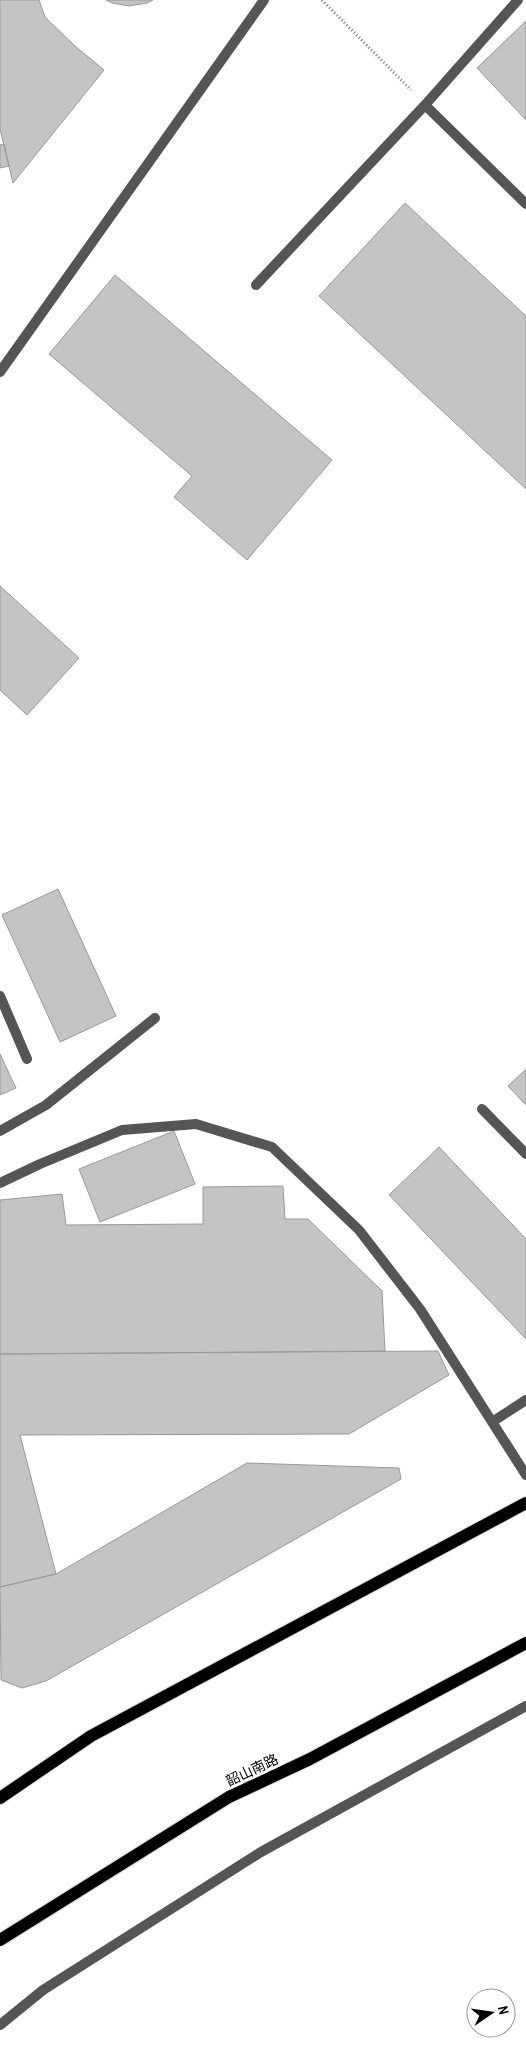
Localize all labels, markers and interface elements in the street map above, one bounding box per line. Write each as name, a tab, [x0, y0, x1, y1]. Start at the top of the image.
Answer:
street label: 韶山南路	[223, 1750, 281, 1790]
north arrow	[466, 1988, 516, 2038]
text: N	[494, 2004, 513, 2016]

